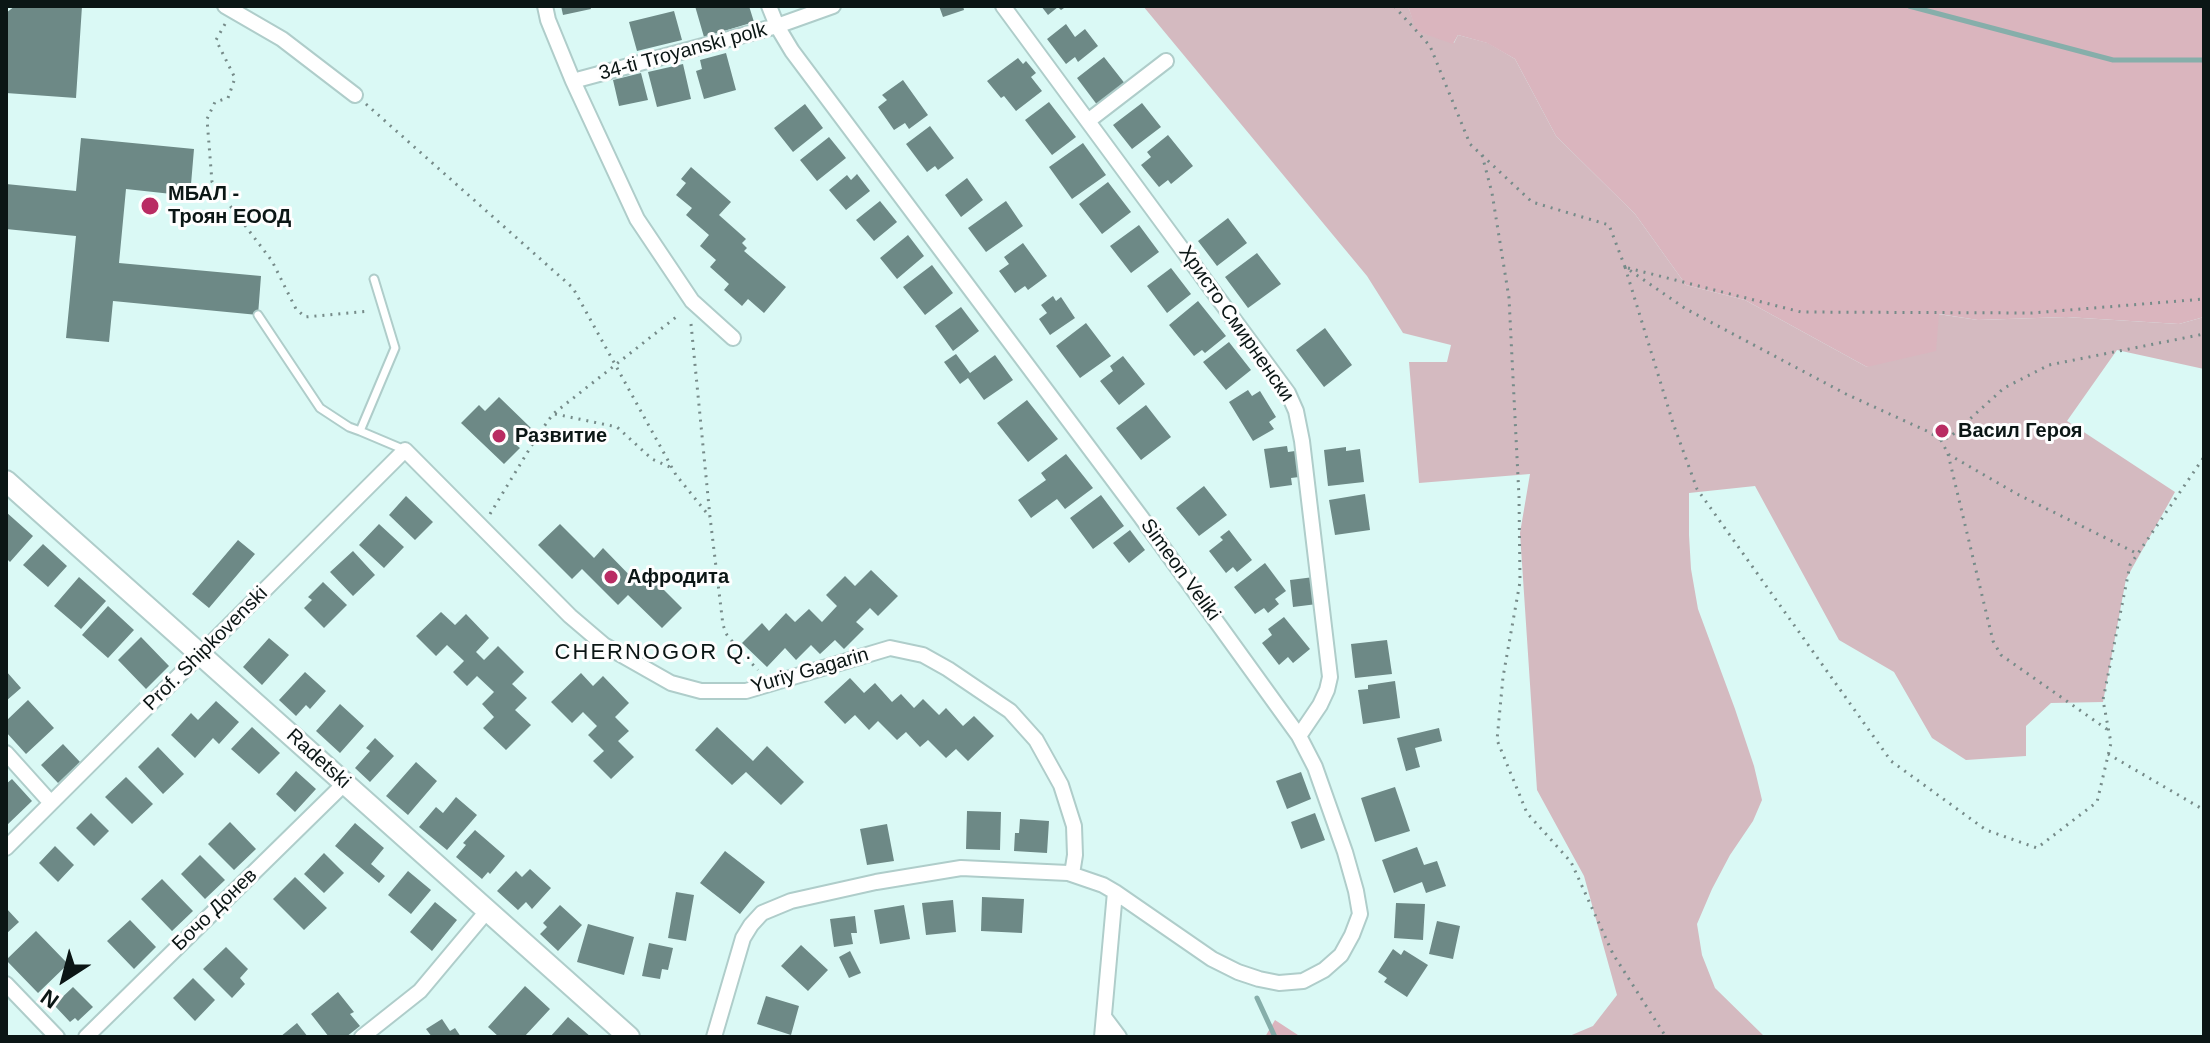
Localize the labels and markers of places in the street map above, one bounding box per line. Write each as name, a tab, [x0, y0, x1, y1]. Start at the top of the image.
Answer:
place label: МБАЛ - Троян ЕООД	[168, 182, 291, 229]
marker: МБАЛ - Троян ЕООД	[139, 195, 161, 217]
place label: Васил Героя	[1958, 419, 2083, 443]
marker: Васил Героя	[1933, 422, 1951, 440]
place label: Развитие	[515, 424, 607, 448]
marker: Развитие	[490, 427, 508, 445]
place label: Афродита	[627, 565, 729, 589]
marker: Афродита	[602, 568, 620, 586]

